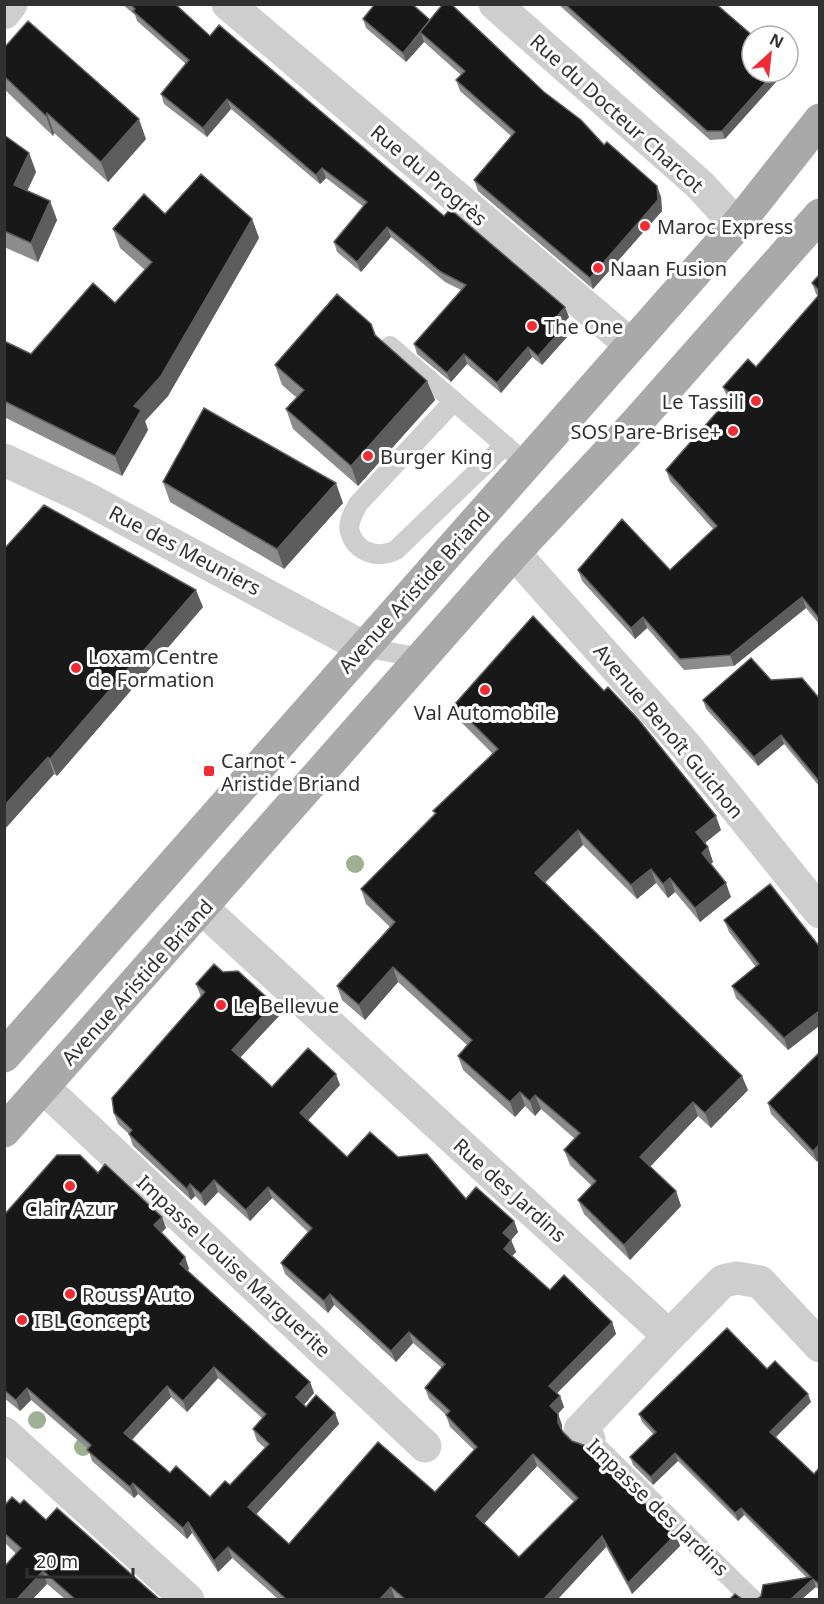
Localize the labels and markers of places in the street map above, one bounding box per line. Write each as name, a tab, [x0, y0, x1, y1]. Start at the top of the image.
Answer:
place label: Maroc Express	[657, 213, 793, 240]
marker: Maroc Express	[638, 219, 652, 233]
place label: Naan Fusion	[610, 255, 727, 282]
marker: Naan Fusion	[591, 261, 605, 275]
place label: The One	[544, 313, 623, 340]
marker: The One	[525, 319, 539, 333]
place label: Le Tassili	[662, 388, 744, 415]
marker: Le Tassili	[749, 394, 763, 408]
place label: SOS Pare-Brise+	[571, 418, 721, 445]
marker: SOS Pare-Brise+	[726, 424, 740, 438]
place label: Burger King	[380, 443, 493, 470]
marker: Burger King	[361, 449, 375, 463]
place label: Loxam Centre de Formation	[88, 643, 219, 693]
marker: Loxam Centre de Formation	[69, 661, 83, 675]
marker: Val Automobile	[478, 683, 492, 697]
place label: Val Automobile	[414, 699, 556, 726]
place label: Carnot - Aristide Briand	[221, 747, 360, 797]
marker: Carnot - Aristide Briand	[202, 764, 216, 778]
place label: Le Bellevue	[233, 992, 339, 1019]
marker: Le Bellevue	[214, 998, 228, 1012]
marker: Clair Azur	[63, 1179, 77, 1193]
place label: Clair Azur	[25, 1195, 115, 1222]
place label: Rouss' Auto	[82, 1281, 192, 1308]
marker: Rouss' Auto	[63, 1287, 77, 1301]
place label: IBL Concept	[34, 1307, 147, 1334]
marker: IBL Concept	[15, 1313, 29, 1327]

